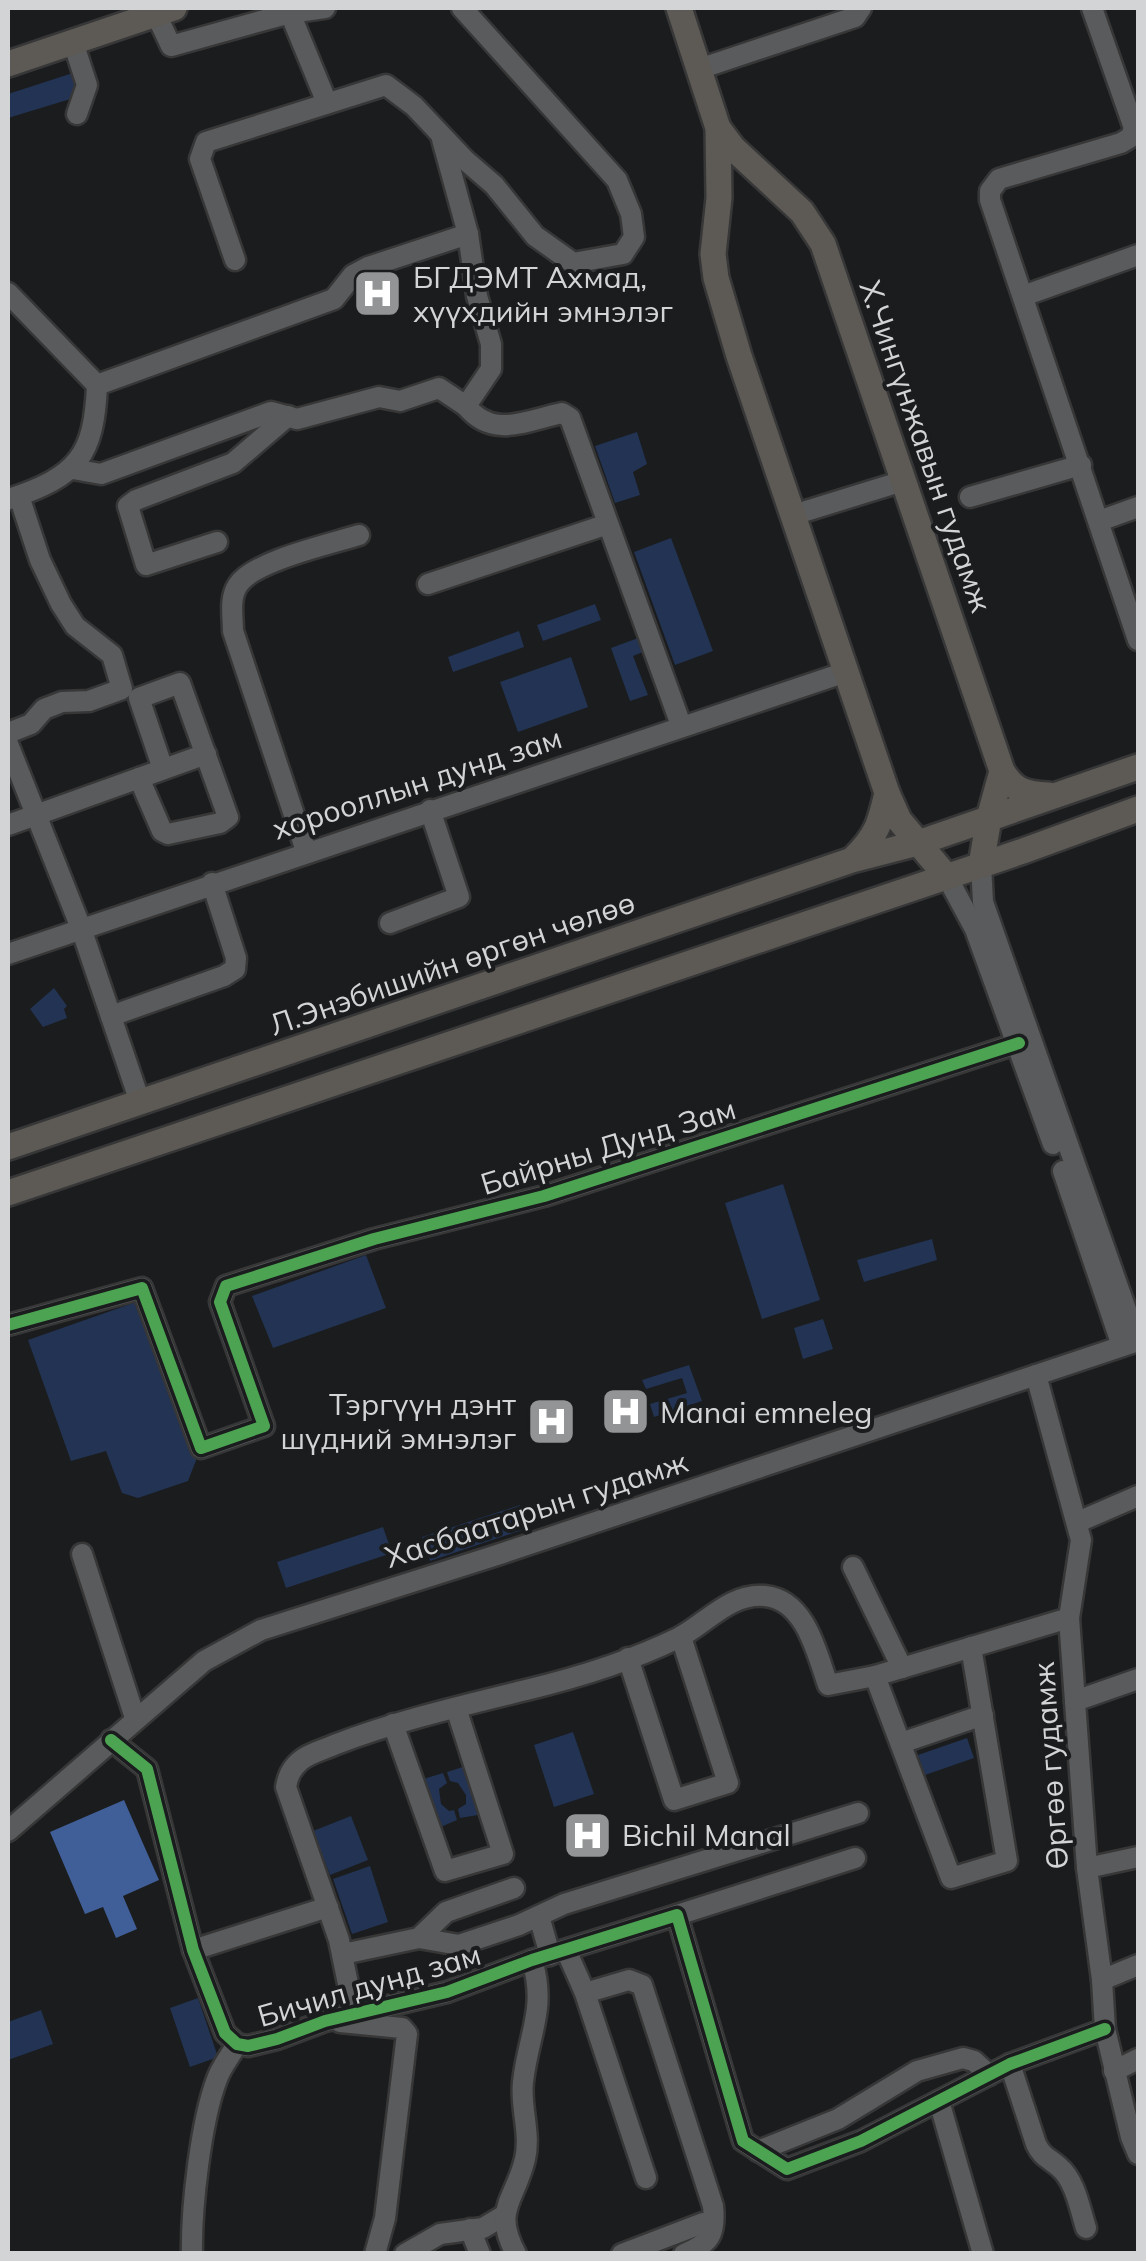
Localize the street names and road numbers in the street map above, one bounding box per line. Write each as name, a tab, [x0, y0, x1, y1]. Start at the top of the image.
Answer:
street label: Х.Чингүнжавын гудамж	[851, 275, 1001, 618]
street label: хорооллын дунд зам	[268, 718, 566, 848]
street label: Л.Энэбишийн өргөн чөлөө	[264, 883, 640, 1043]
street label: Байрны Дунд Зам	[476, 1089, 740, 1203]
street label: Хасбаатарын гудамж	[380, 1442, 693, 1576]
street label: Өргөө гудамж	[1024, 1660, 1076, 1871]
street label: Бичил дунд зам	[253, 1935, 485, 2035]

